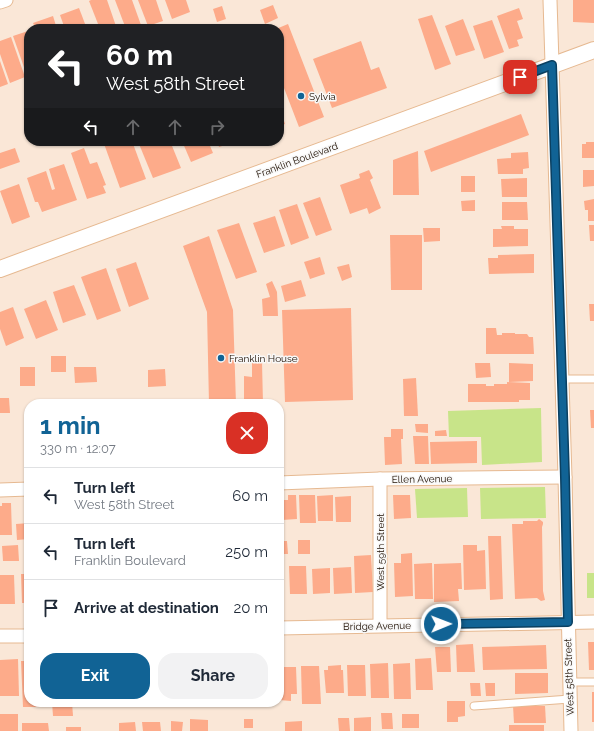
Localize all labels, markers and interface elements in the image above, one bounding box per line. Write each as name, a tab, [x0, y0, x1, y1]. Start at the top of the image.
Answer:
text: 60 m	[106, 39, 173, 72]
icon: left	[40, 40, 92, 92]
pin	[503, 60, 537, 94]
icon: arrive	[509, 66, 531, 88]
text: West 58th Street	[106, 73, 245, 94]
marker: Sylvia	[296, 91, 306, 101]
place label: Sylvia	[309, 91, 336, 102]
icon: left	[80, 116, 102, 138]
icon: ahead	[122, 116, 144, 138]
icon: ahead	[164, 116, 186, 138]
icon: right	[206, 116, 228, 138]
street label: Franklin Boulevard	[255, 140, 339, 180]
marker: Franklin House	[216, 353, 226, 363]
place label: Franklin House	[229, 353, 298, 364]
text: 1 min	[40, 411, 101, 440]
button: close	[226, 412, 268, 454]
text: 330 m · 12:07	[40, 441, 116, 456]
street label: Ellen Avenue	[392, 473, 453, 485]
text: Turn left	[74, 479, 135, 497]
icon: left	[40, 485, 62, 507]
text: 60 m	[232, 487, 268, 505]
text: West 58th Street	[74, 497, 174, 512]
street label: West 59th Street	[375, 513, 386, 591]
text: Turn left	[74, 535, 135, 553]
icon: left	[40, 541, 62, 563]
text: 250 m	[225, 543, 268, 561]
text: Franklin Boulevard	[74, 553, 186, 568]
icon: arrive	[40, 597, 62, 619]
text: Arrive at destination	[74, 599, 219, 617]
text: 20 m	[233, 599, 268, 617]
position arrow	[420, 603, 462, 645]
street label: Bridge Avenue	[343, 620, 411, 632]
street label: West 58th Street	[562, 638, 576, 716]
button: Exit	[40, 653, 150, 699]
button: Share	[158, 653, 268, 699]

